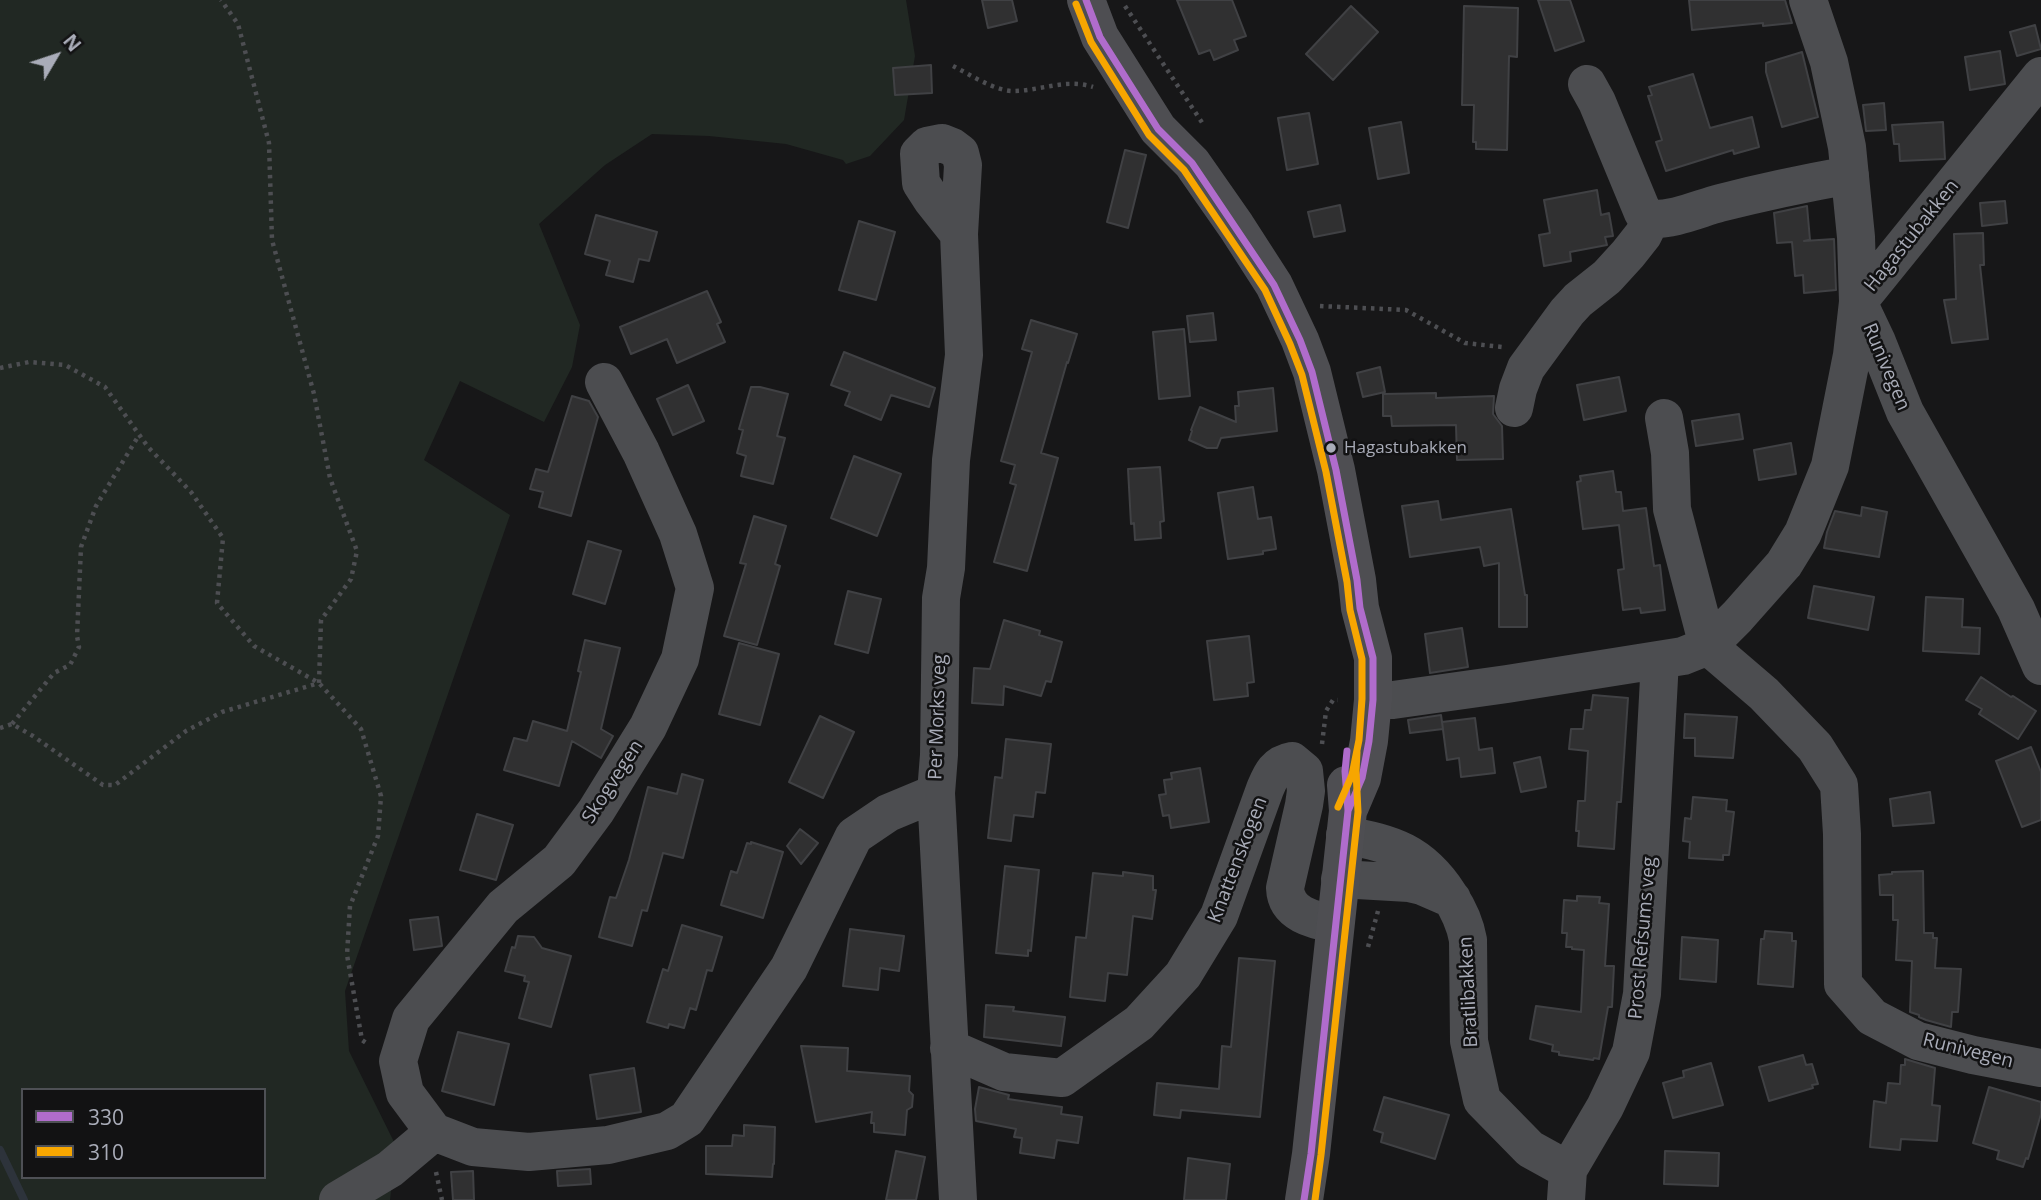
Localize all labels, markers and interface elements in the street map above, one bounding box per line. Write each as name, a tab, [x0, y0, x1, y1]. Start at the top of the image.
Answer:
north arrow	[21, 21, 91, 91]
text: N	[57, 29, 87, 57]
street label: Hagastubakken	[1860, 175, 1964, 297]
street label: Runivegen	[1857, 320, 1915, 414]
place label: Hagastubakken	[1344, 438, 1467, 458]
marker: Hagastubakken	[1324, 441, 1338, 455]
street label: Per Morks veg	[924, 654, 952, 780]
street label: Skogvegen	[578, 736, 648, 828]
street label: Knattenskogen	[1204, 794, 1272, 926]
street label: Prost Refsums veg	[1625, 856, 1661, 1020]
street label: Bratlibakken	[1455, 936, 1483, 1048]
street label: Runivegen	[1920, 1029, 2016, 1073]
legend	[21, 1088, 266, 1179]
text: 330	[88, 1103, 124, 1131]
text: 310	[88, 1138, 124, 1166]

